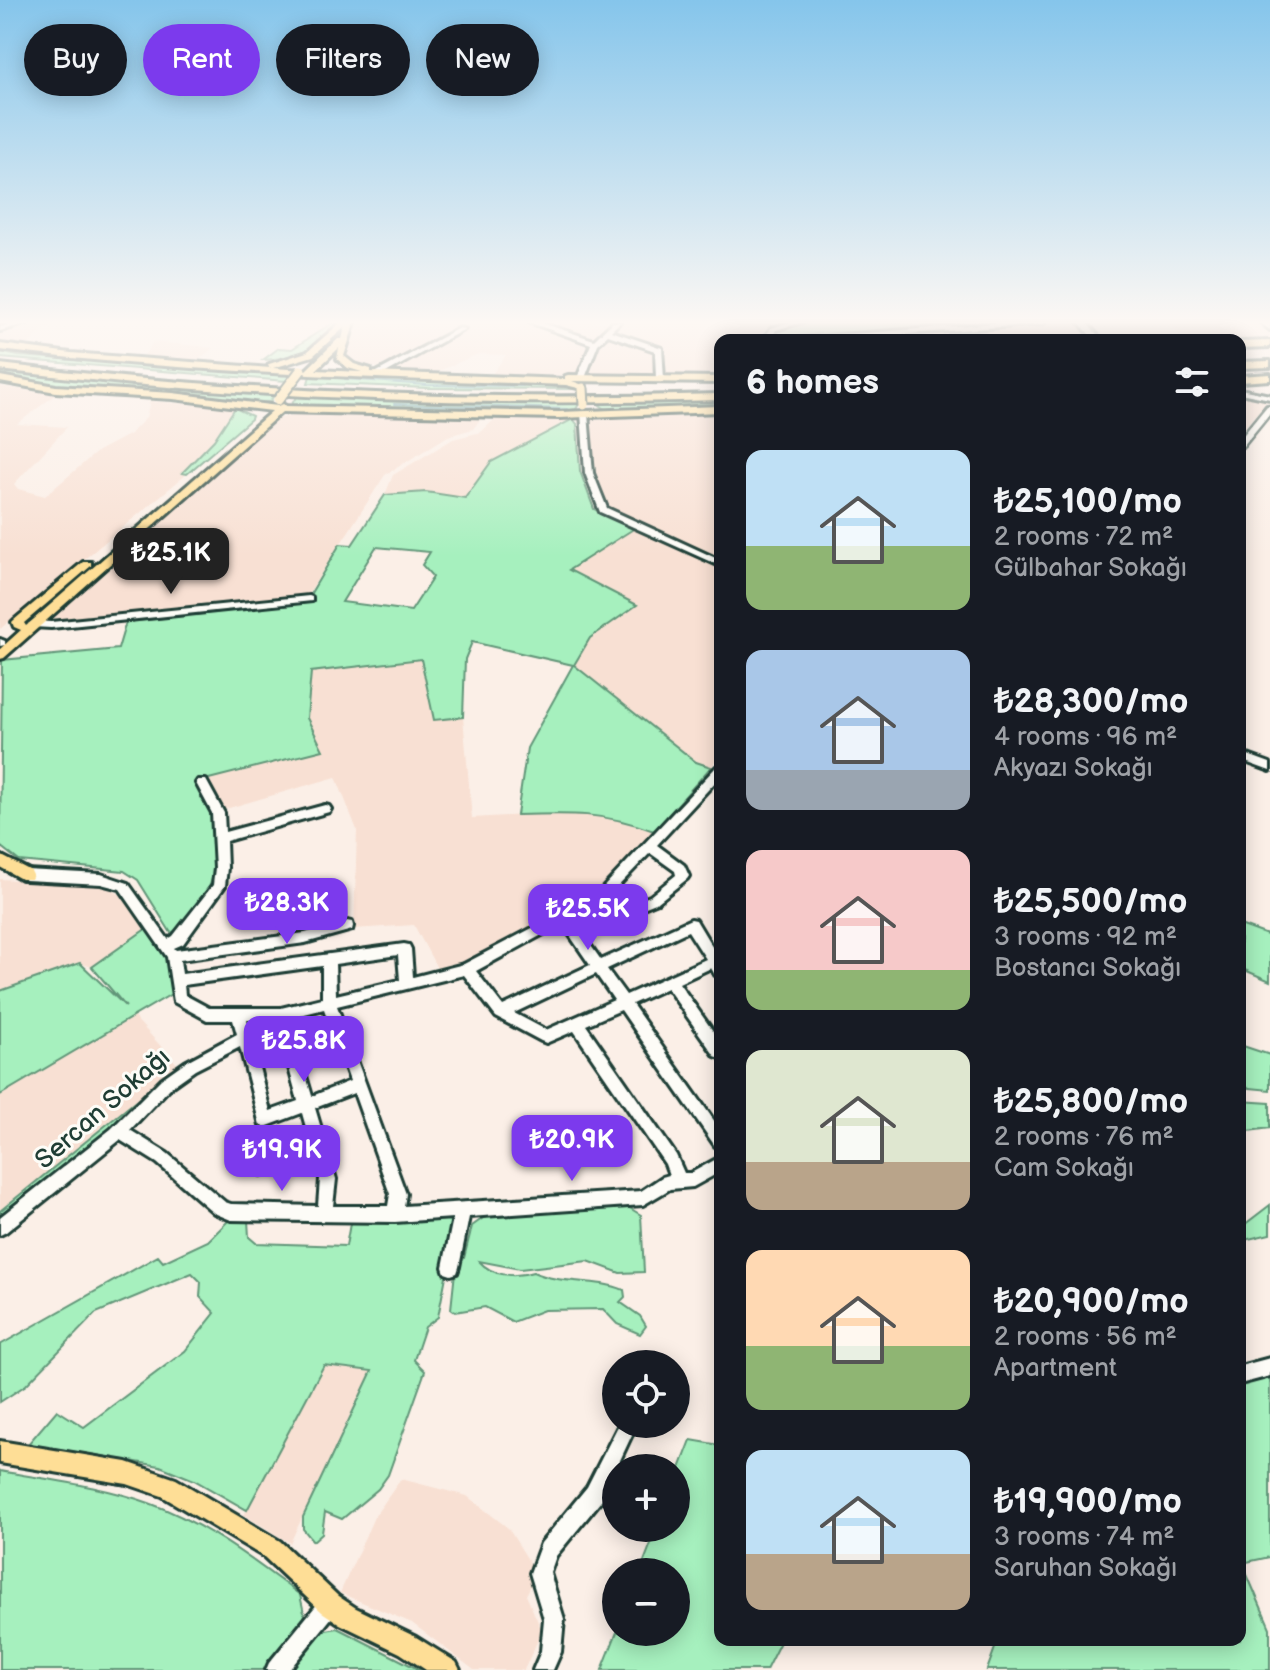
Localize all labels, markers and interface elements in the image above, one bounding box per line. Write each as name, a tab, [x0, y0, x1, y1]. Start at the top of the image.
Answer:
chip: Buy	[24, 24, 127, 96]
chip: Rent	[143, 24, 260, 96]
chip: Filters	[276, 24, 410, 96]
chip: New	[426, 24, 539, 96]
icon: filters	[1170, 360, 1214, 404]
text: 6 homes	[746, 362, 879, 403]
text: ₺25,100/mo	[994, 481, 1182, 522]
icon: home	[810, 482, 906, 578]
text: 2 rooms · 72 m²	[994, 522, 1173, 553]
pin: ₺25.1K	[106, 528, 236, 596]
text: ₺25.1K	[131, 538, 211, 569]
text: Gülbahar Sokağı	[994, 553, 1187, 584]
text: ₺28,300/mo	[994, 681, 1188, 722]
icon: home	[810, 682, 906, 778]
text: 4 rooms · 96 m²	[994, 722, 1177, 753]
text: Akyazı Sokağı	[994, 753, 1153, 784]
pin: ₺28.3K	[222, 878, 352, 946]
text: ₺25,500/mo	[994, 881, 1187, 922]
icon: home	[810, 882, 906, 978]
pin: ₺25.5K	[523, 884, 653, 952]
text: ₺28.3K	[245, 888, 329, 919]
text: ₺25.5K	[546, 894, 630, 925]
text: 3 rooms · 92 m²	[994, 922, 1177, 953]
text: Bostancı Sokağı	[994, 953, 1181, 984]
pin: ₺25.8K	[239, 1016, 369, 1084]
text: ₺25.8K	[262, 1026, 346, 1057]
street label: Sercan Sokağı	[29, 1042, 177, 1176]
text: ₺25,800/mo	[994, 1081, 1188, 1122]
icon: home	[810, 1082, 906, 1178]
pin: ₺20.9K	[507, 1115, 637, 1183]
text: 2 rooms · 76 m²	[994, 1122, 1174, 1153]
pin: ₺19.9K	[217, 1125, 347, 1193]
text: ₺20.9K	[530, 1125, 614, 1156]
text: ₺19.9K	[242, 1135, 322, 1166]
text: Cam Sokağı	[994, 1153, 1134, 1184]
text: ₺20,900/mo	[994, 1281, 1189, 1322]
icon: home	[810, 1282, 906, 1378]
text: 2 rooms · 56 m²	[994, 1322, 1177, 1353]
map controls	[602, 1350, 690, 1646]
button: locate	[602, 1350, 690, 1438]
text: Apartment	[994, 1353, 1117, 1384]
button: +	[602, 1454, 690, 1542]
text: ₺19,900/mo	[994, 1481, 1182, 1522]
icon: home	[810, 1482, 906, 1578]
text: 3 rooms · 74 m²	[994, 1522, 1174, 1553]
text: Saruhan Sokağı	[994, 1553, 1177, 1584]
button: −	[602, 1558, 690, 1646]

